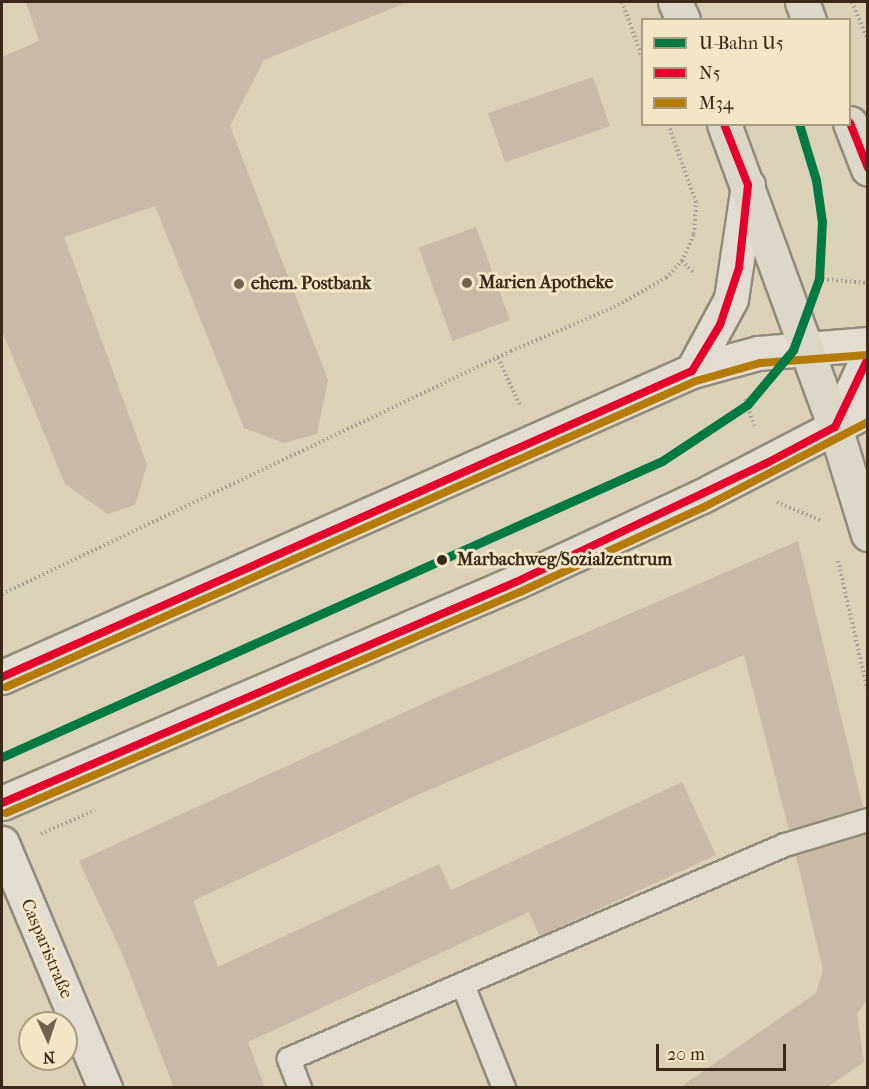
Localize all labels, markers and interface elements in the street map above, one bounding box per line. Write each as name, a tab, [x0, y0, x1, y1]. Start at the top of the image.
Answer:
legend	[641, 18, 851, 126]
text: U-Bahn U5	[699, 33, 784, 54]
text: N5	[699, 63, 720, 84]
text: M34	[699, 93, 733, 114]
place label: Marien Apotheke	[479, 272, 614, 294]
place label: ehem. Postbank	[251, 273, 371, 295]
marker: Marien Apotheke	[460, 276, 474, 290]
marker: ehem. Postbank	[232, 277, 246, 291]
place label: Marbachweg/Sozialzentrum	[457, 549, 672, 571]
marker: Marbachweg/Sozialzentrum	[432, 550, 452, 570]
street label: Casparistraße	[15, 896, 77, 1002]
north arrow	[18, 1011, 78, 1071]
scale bar	[659, 1032, 790, 1070]
text: 20 m	[667, 1044, 705, 1065]
text: N	[42, 1048, 55, 1067]

